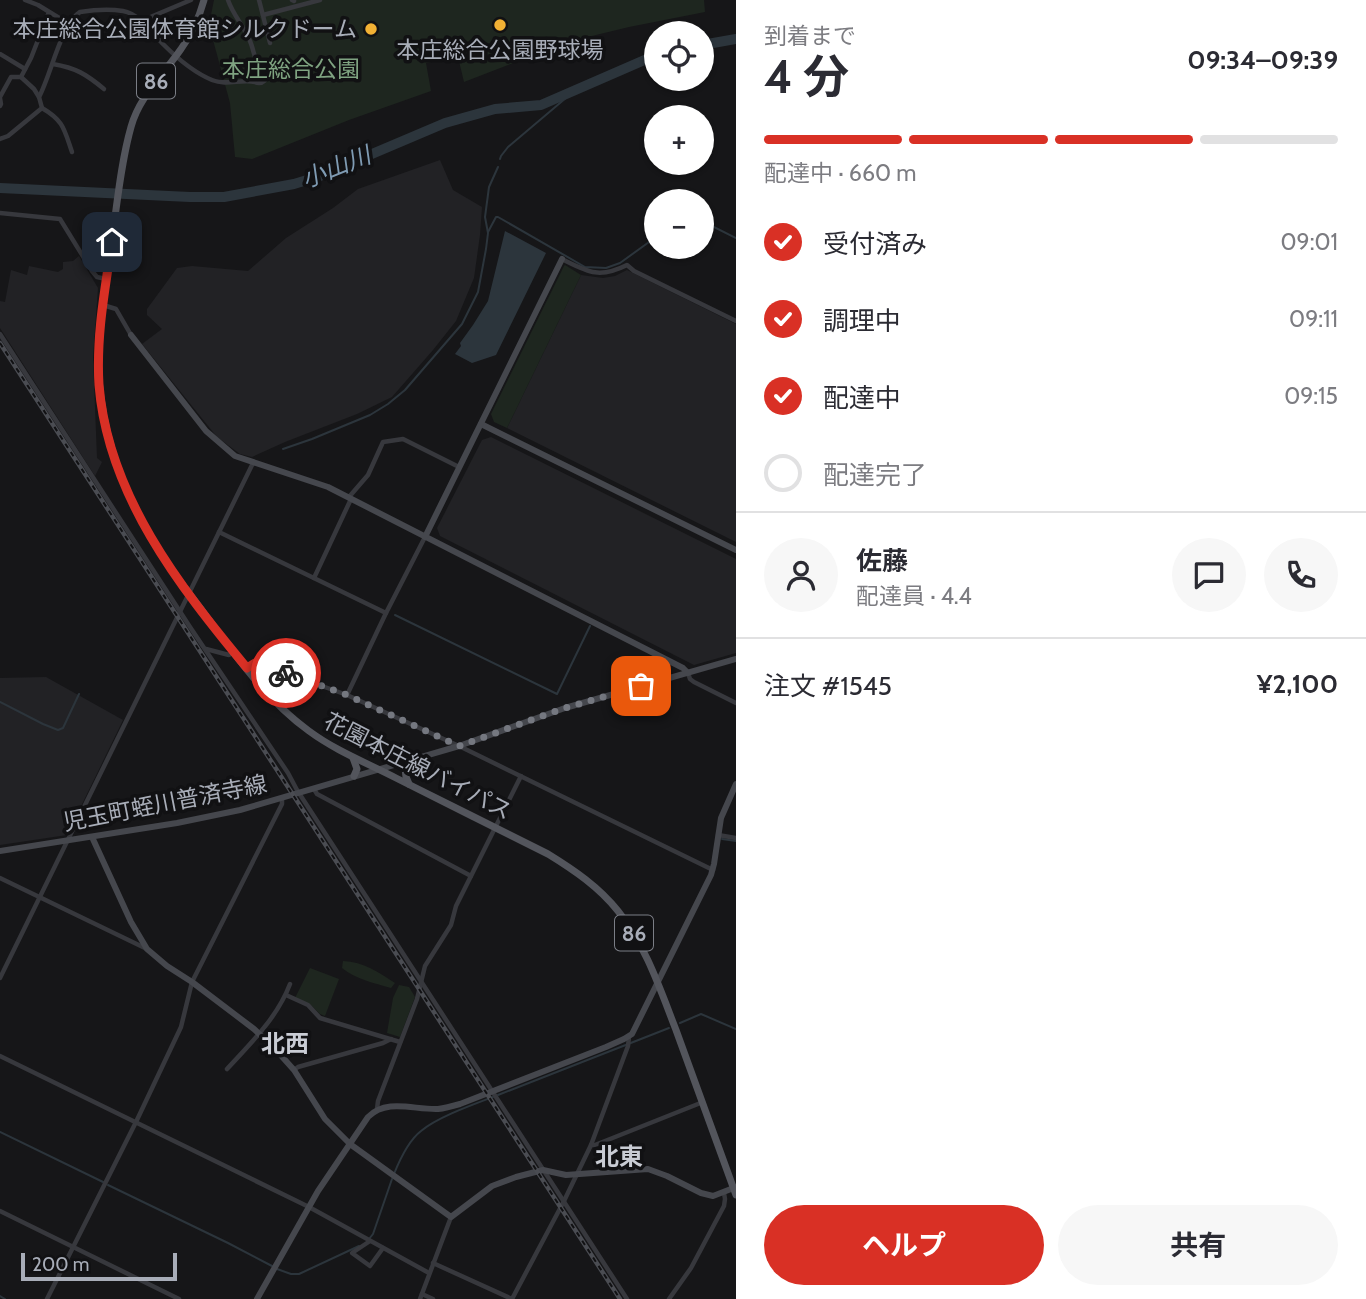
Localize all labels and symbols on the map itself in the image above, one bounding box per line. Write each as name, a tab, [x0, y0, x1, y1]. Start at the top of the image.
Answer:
place label: 本庄総合公園体育館シルクドーム	[13, 15, 357, 43]
marker: 本庄総合公園野球場	[492, 17, 508, 33]
marker: 本庄総合公園体育館シルクドーム	[363, 21, 379, 37]
place label: 本庄総合公園野球場	[397, 36, 604, 64]
park label: 本庄総合公園	[222, 55, 360, 83]
road number: 86	[137, 64, 175, 98]
water label: 小山川	[297, 139, 378, 194]
pin	[82, 212, 142, 272]
courier	[251, 638, 321, 708]
pin	[611, 656, 671, 716]
street label: 花園本庄線バイパス	[320, 707, 516, 825]
street label: 児玉町蛭川普済寺線	[61, 770, 269, 836]
road number: 86	[615, 916, 653, 950]
district label: 北西	[261, 1029, 309, 1058]
district label: 北東	[595, 1142, 643, 1171]
scale bar	[21, 1250, 177, 1282]

